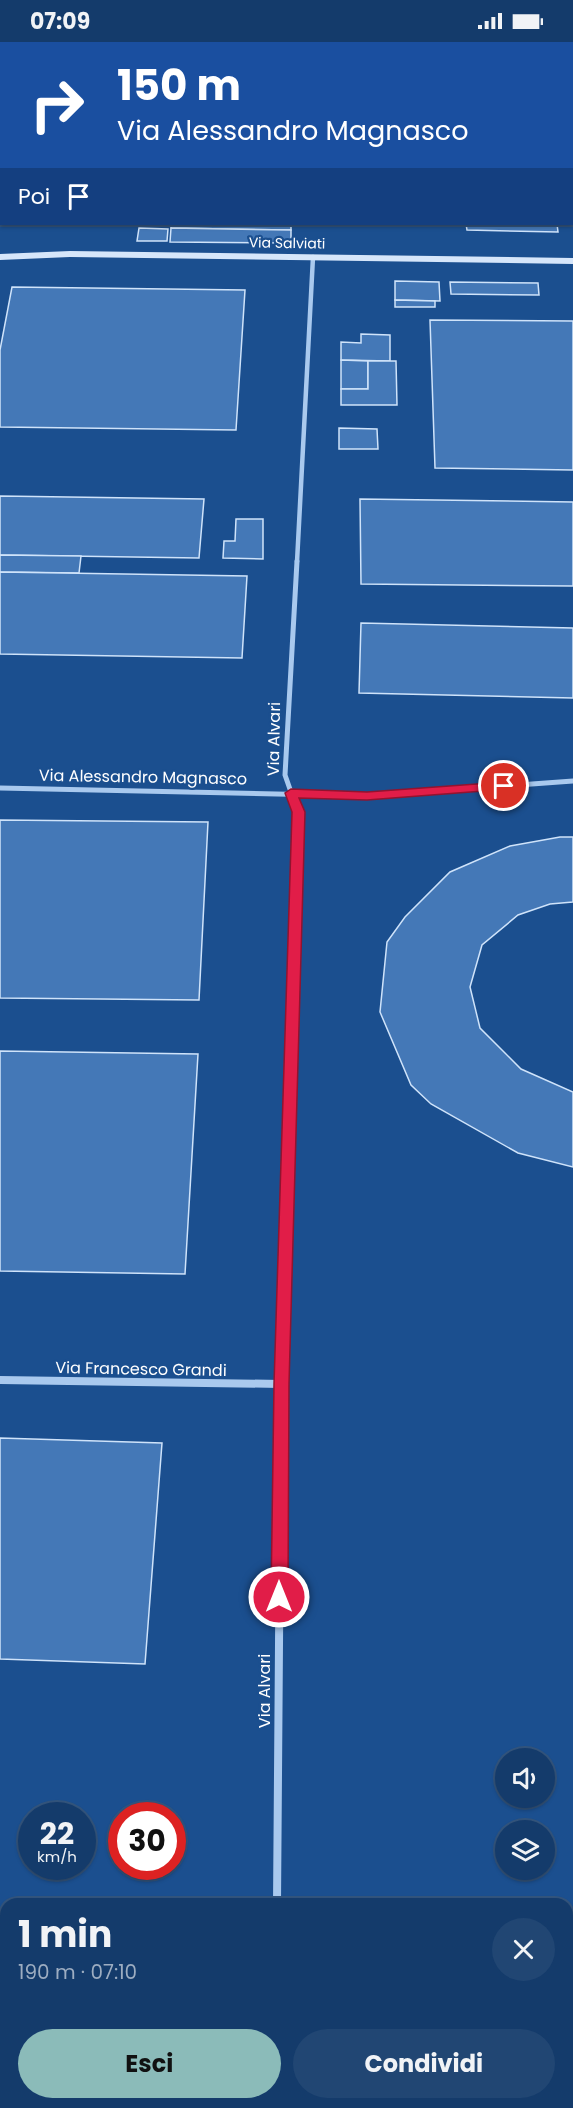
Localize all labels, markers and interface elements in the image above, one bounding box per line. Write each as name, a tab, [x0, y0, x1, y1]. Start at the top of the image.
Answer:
text: 07:09	[30, 6, 90, 37]
text: 150 m	[117, 56, 241, 115]
icon: right	[18, 66, 96, 144]
text: Via Alessandro Magnasco	[117, 112, 469, 149]
icon: arrive	[62, 180, 95, 213]
text: Poi	[18, 181, 50, 212]
street label: Via Salviati	[249, 232, 325, 254]
street label: Via Alvari	[262, 702, 286, 776]
pin	[478, 760, 529, 811]
street label: Via Alessandro Magnasco	[39, 764, 247, 790]
icon: arrive	[487, 769, 520, 802]
street label: Via Francesco Grandi	[55, 1356, 227, 1382]
position arrow	[247, 1565, 311, 1629]
street label: Via Alvari	[253, 1654, 276, 1728]
map controls	[495, 1748, 555, 1880]
button: sound	[495, 1748, 555, 1808]
speed limit sign: 30	[108, 1802, 186, 1880]
text: 22	[40, 1812, 74, 1855]
button: layers	[495, 1820, 555, 1880]
text: km/h	[37, 1846, 77, 1867]
text: 1 min	[18, 1909, 112, 1960]
button: close	[492, 1918, 555, 1981]
text: 190 m · 07:10	[18, 1958, 137, 1986]
button: Esci	[18, 2029, 281, 2098]
button: Condividi	[293, 2029, 555, 2098]

